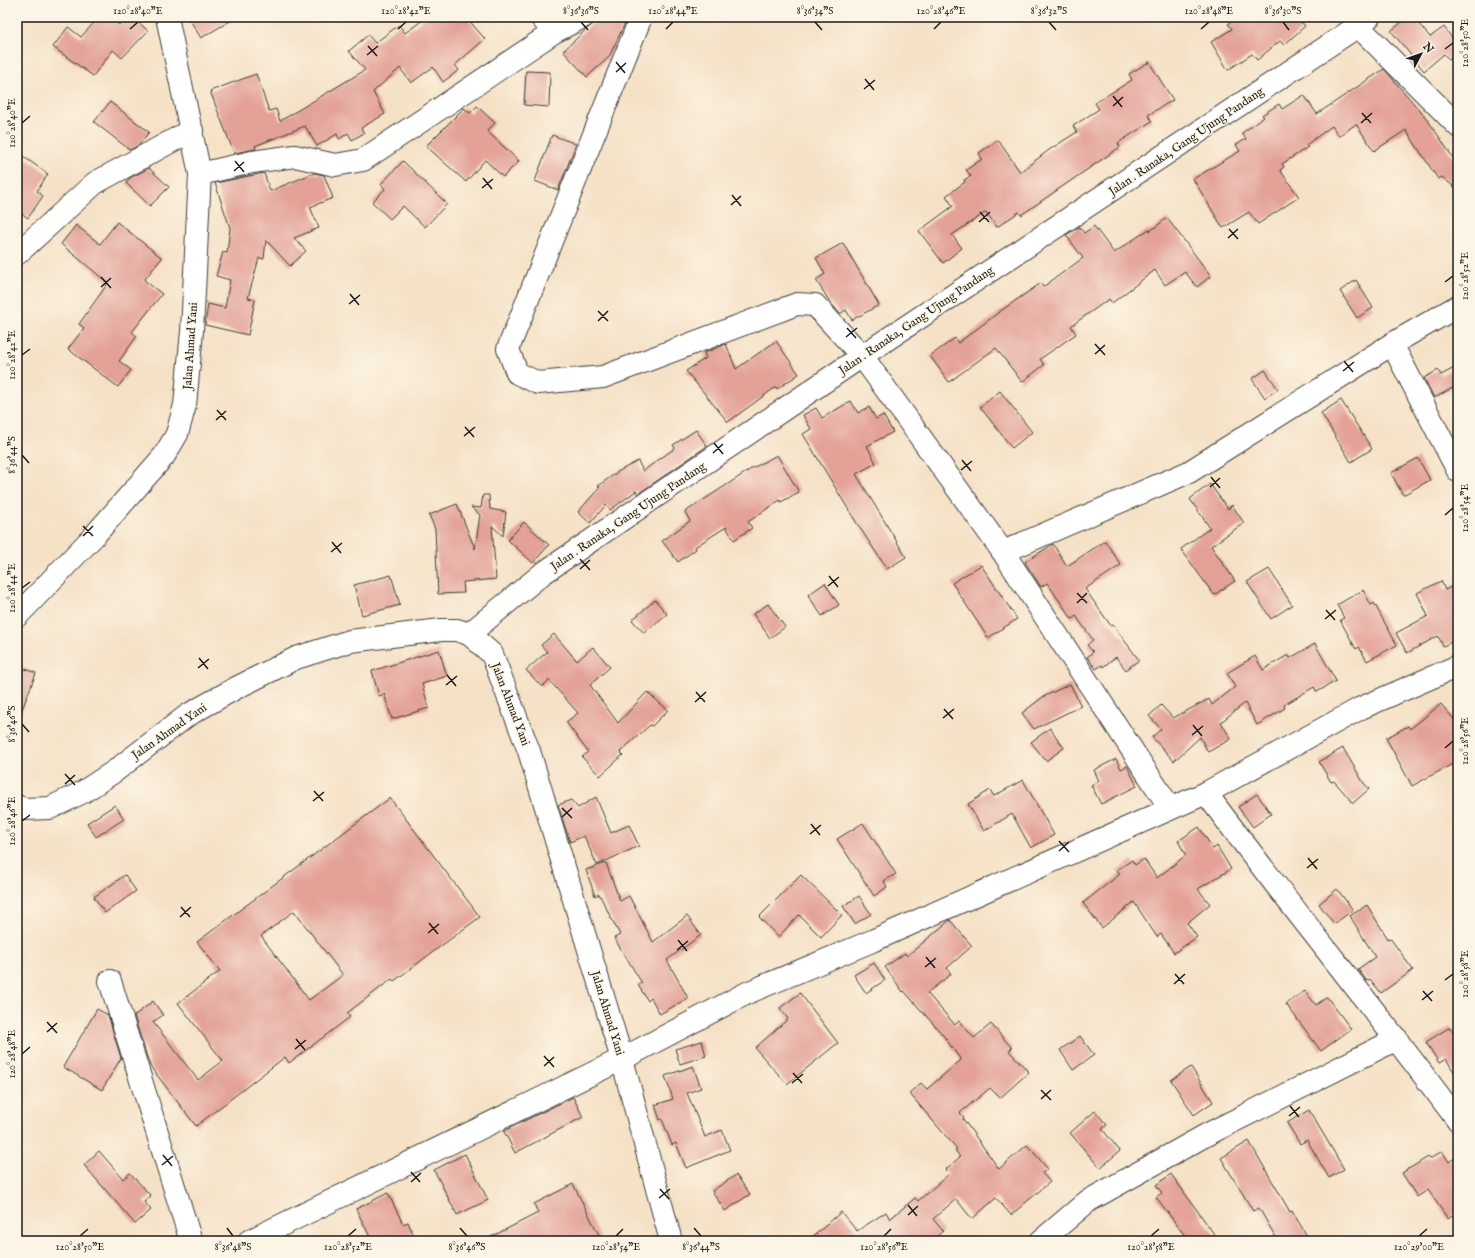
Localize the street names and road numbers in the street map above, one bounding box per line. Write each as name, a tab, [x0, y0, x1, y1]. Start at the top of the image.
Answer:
street label: Jalan . Ranaka, Gang Ujung Pandang	[1104, 84, 1268, 201]
street label: Jalan . Ranaka, Gang Ujung Pandang	[834, 263, 998, 380]
street label: Jalan Ahmad Yani	[180, 302, 202, 392]
street label: Jalan . Ranaka, Gang Ujung Pandang	[546, 459, 710, 576]
street label: Jalan Ahmad Yani	[486, 659, 533, 748]
street label: Jalan Ahmad Yani	[127, 700, 210, 765]
street label: Jalan Ahmad Yani	[586, 967, 628, 1058]

